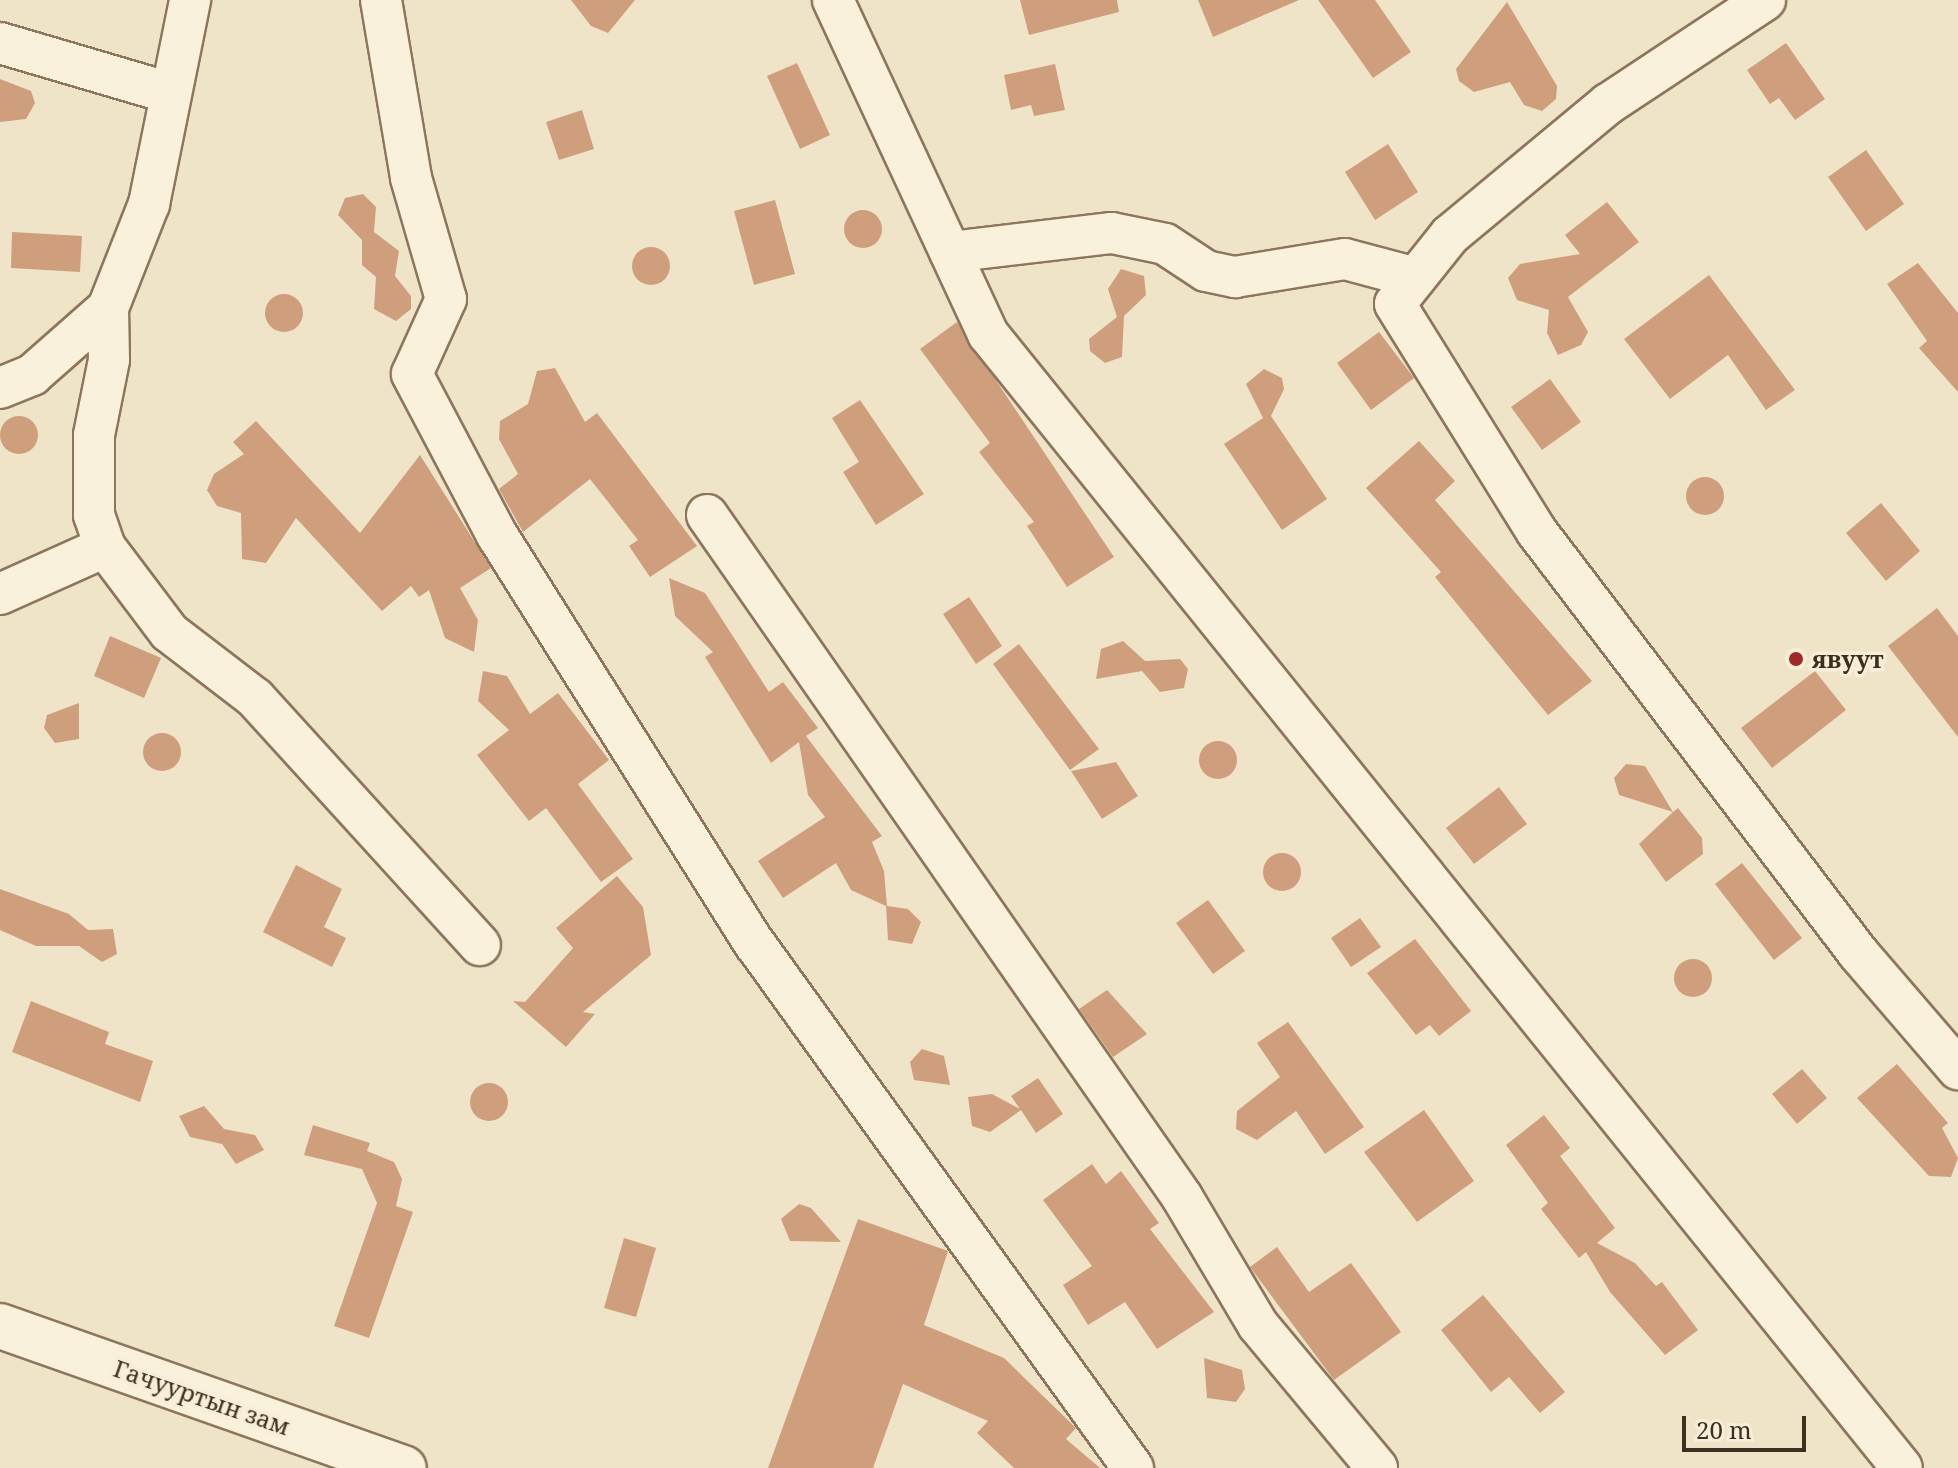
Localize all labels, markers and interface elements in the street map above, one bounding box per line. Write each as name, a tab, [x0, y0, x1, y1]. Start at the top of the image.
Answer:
place label: явуут	[1812, 645, 1884, 673]
marker: явуут	[1787, 650, 1805, 668]
street label: Гачууртын зам	[110, 1353, 294, 1441]
scale bar	[1686, 1400, 1810, 1450]
text: 20 m	[1696, 1413, 1752, 1446]

